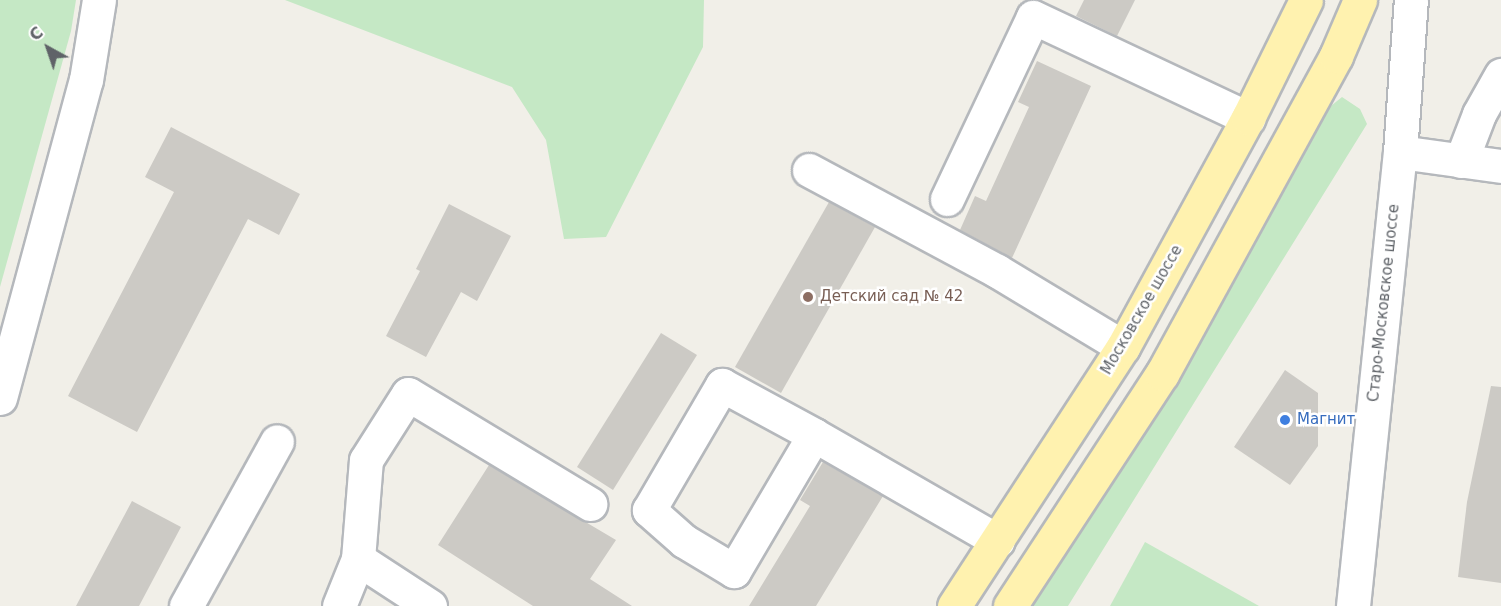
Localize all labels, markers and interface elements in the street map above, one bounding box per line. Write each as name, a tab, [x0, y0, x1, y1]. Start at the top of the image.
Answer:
north arrow	[18, 18, 78, 78]
text: С	[26, 23, 47, 45]
street label: Старо-Московское шоссе	[1365, 203, 1403, 403]
street label: Московское шоссе	[1098, 242, 1186, 378]
place label: Детский сад № 42	[820, 288, 963, 306]
marker: Детский сад № 42	[801, 290, 815, 304]
place label: Магнит	[1297, 411, 1355, 429]
marker: Магнит	[1278, 413, 1292, 427]

